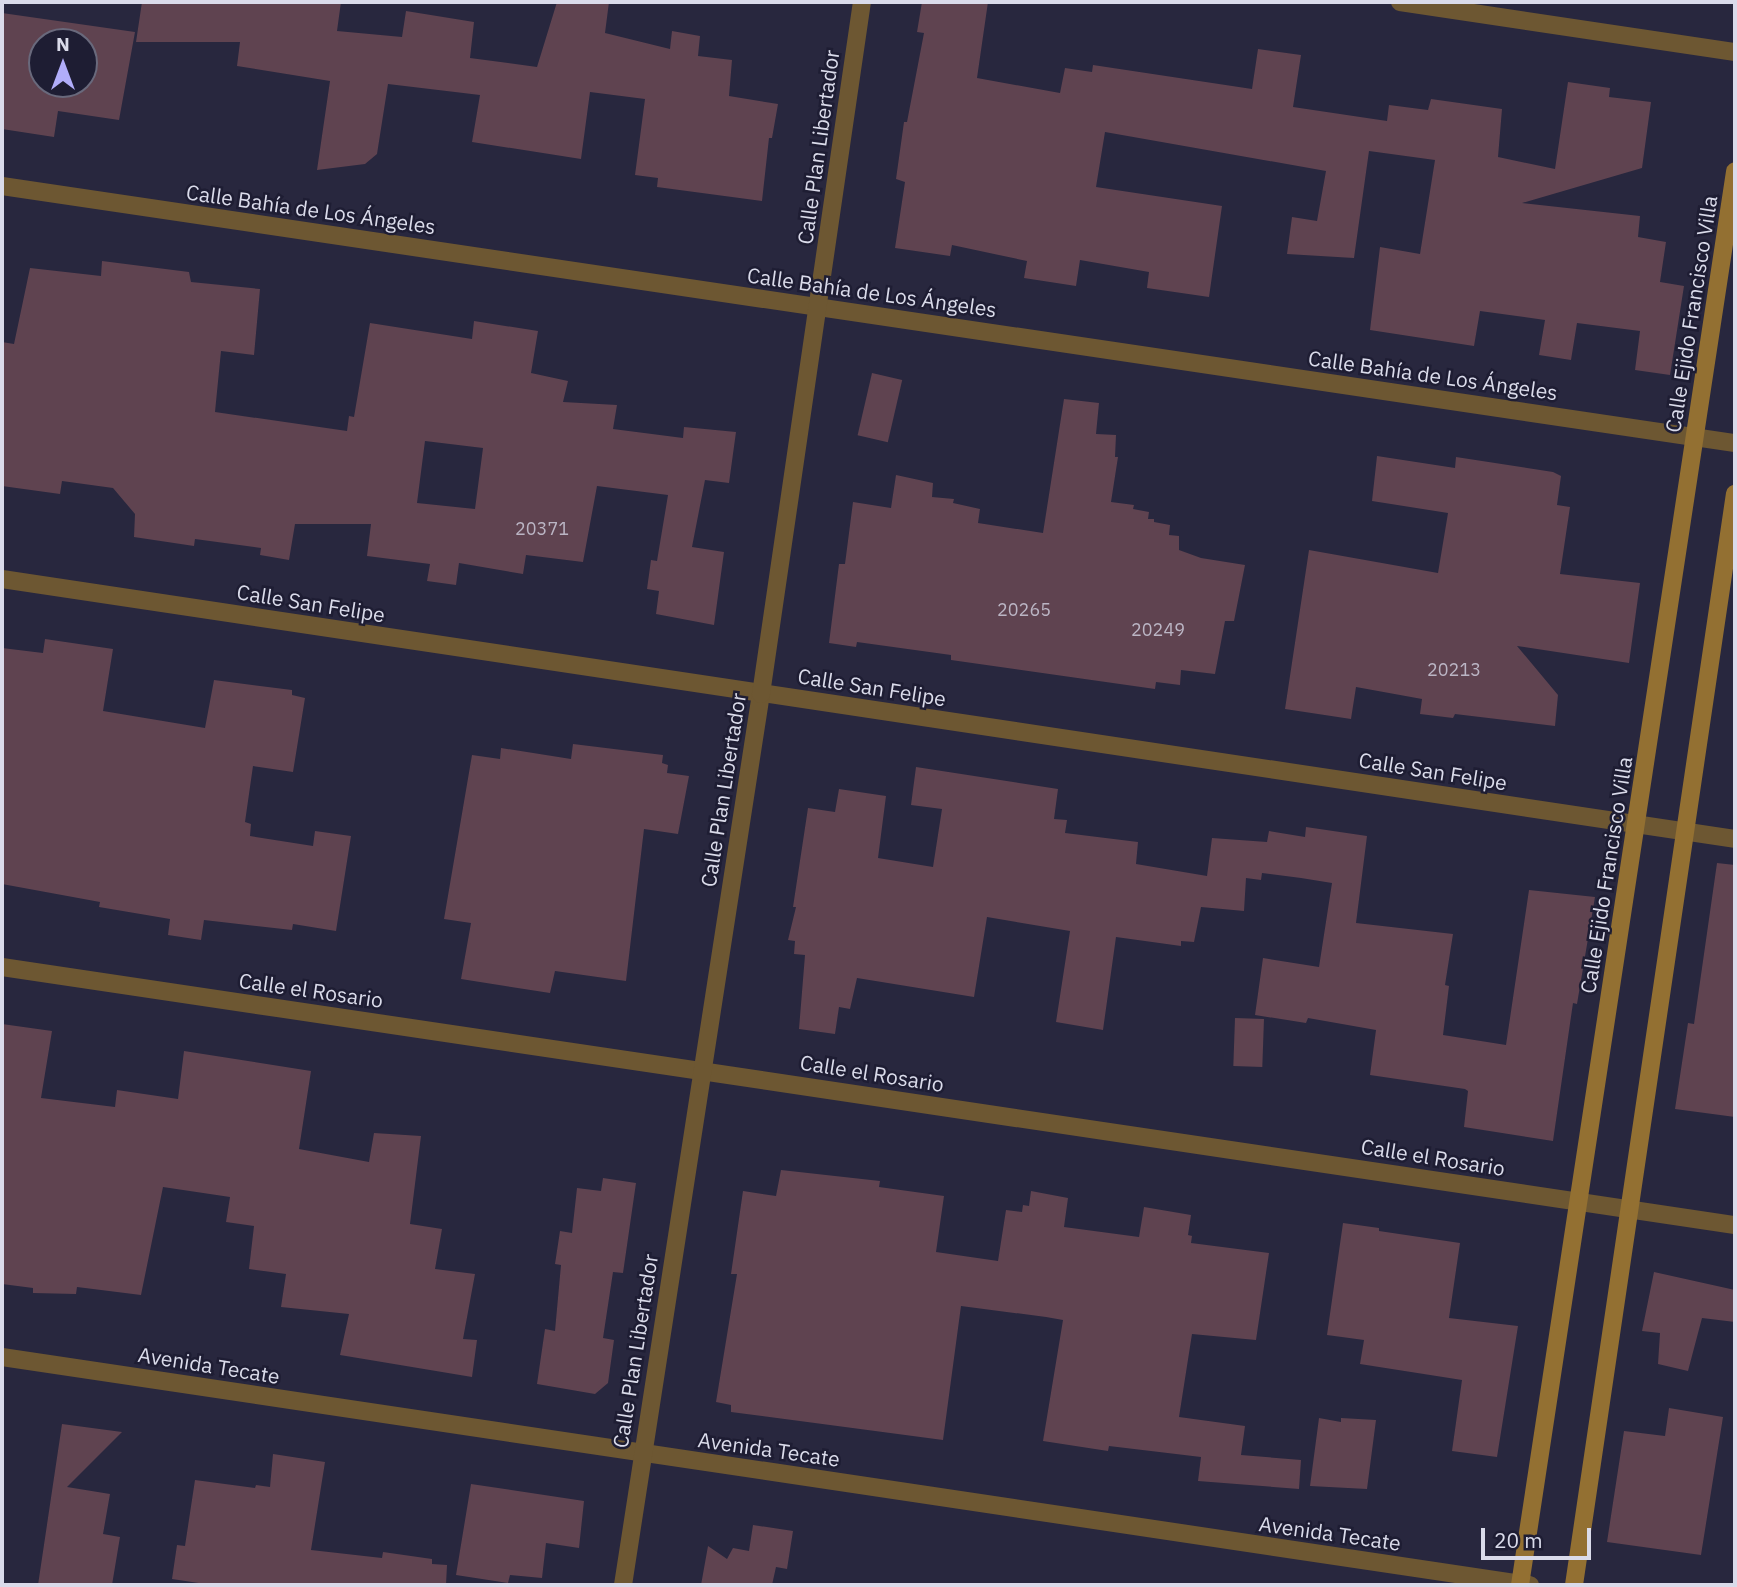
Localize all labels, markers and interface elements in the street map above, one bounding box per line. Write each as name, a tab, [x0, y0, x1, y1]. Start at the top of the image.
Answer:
north arrow	[28, 28, 98, 98]
text: N	[56, 32, 70, 56]
street label: Calle Plan Libertador	[792, 48, 844, 246]
street label: Calle Bahía de Los Ángeles	[185, 179, 437, 239]
street label: Calle Ejido Francisco Villa	[1660, 194, 1722, 434]
street label: Calle Bahía de Los Ángeles	[746, 262, 998, 322]
street label: Calle Bahía de Los Ángeles	[1307, 345, 1559, 405]
house number: 20371	[515, 518, 569, 540]
street label: Calle San Felipe	[235, 579, 387, 627]
house number: 20265	[997, 599, 1051, 621]
house number: 20249	[1131, 619, 1185, 641]
house number: 20213	[1427, 659, 1481, 681]
street label: Calle San Felipe	[796, 663, 948, 711]
street label: Calle Plan Libertador	[695, 691, 751, 889]
street label: Calle San Felipe	[1357, 747, 1509, 795]
street label: Calle Ejido Francisco Villa	[1575, 755, 1637, 995]
street label: Calle el Rosario	[237, 967, 385, 1013]
street label: Calle el Rosario	[798, 1049, 946, 1097]
street label: Calle el Rosario	[1359, 1133, 1507, 1181]
street label: Calle Plan Libertador	[607, 1252, 663, 1450]
street label: Avenida Tecate	[136, 1341, 282, 1389]
street label: Avenida Tecate	[696, 1427, 842, 1471]
street label: Avenida Tecate	[1257, 1511, 1403, 1555]
scale bar	[1485, 1514, 1595, 1558]
text: 20 m	[1494, 1526, 1543, 1554]

